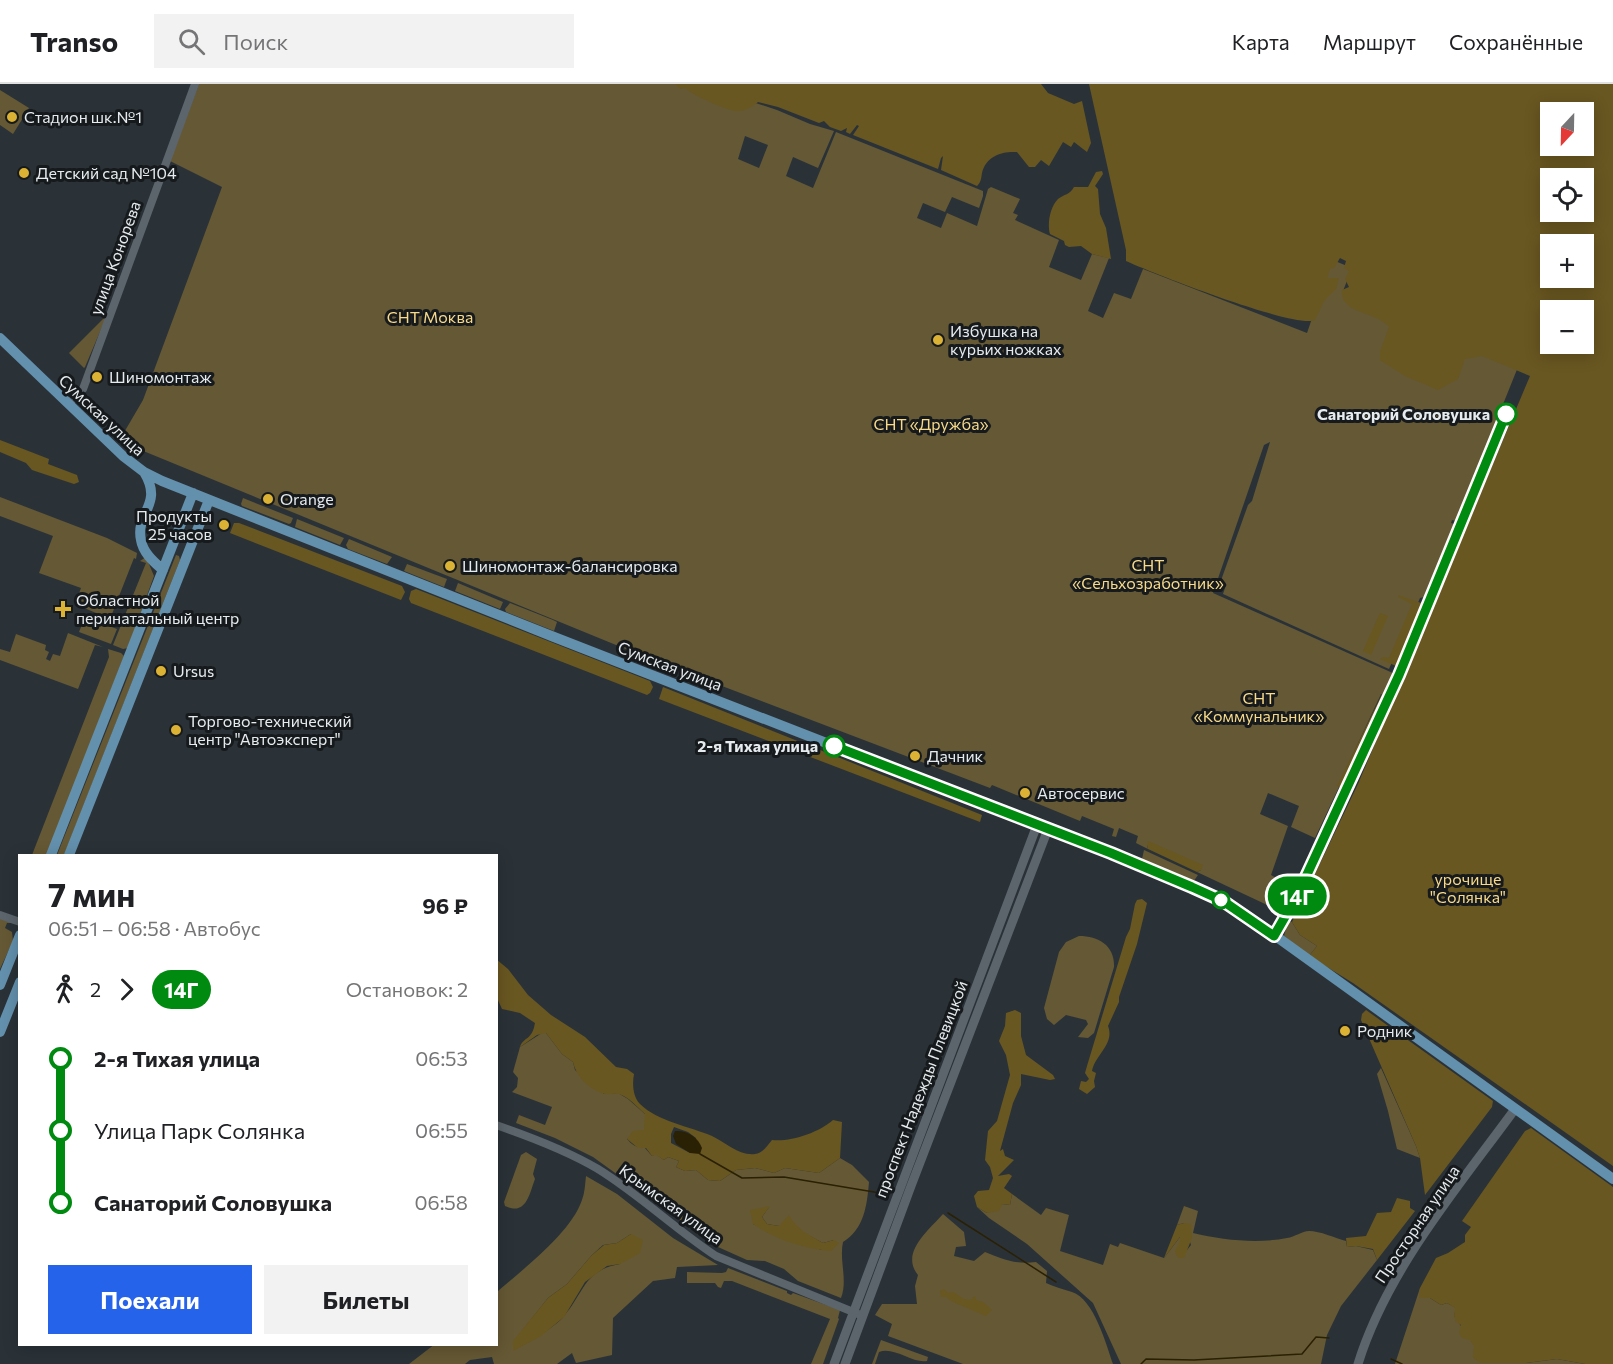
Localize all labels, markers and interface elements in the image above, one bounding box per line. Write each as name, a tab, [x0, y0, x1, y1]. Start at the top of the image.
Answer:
search box	[154, 14, 574, 68]
text: Transo	[30, 24, 118, 58]
icon: search	[175, 25, 208, 58]
text: Поиск	[223, 28, 288, 55]
text: Карта	[1232, 29, 1290, 54]
text: Маршрут	[1323, 29, 1416, 54]
text: Сохранённые	[1449, 29, 1583, 54]
north arrow	[1540, 102, 1594, 156]
map controls	[1540, 102, 1594, 354]
place label: Стадион шк.№1	[24, 107, 142, 126]
marker: Стадион шк.№1	[5, 110, 19, 124]
place label: Детский сад №104	[36, 163, 177, 182]
marker: Детский сад №104	[17, 166, 31, 180]
button: locate	[1540, 168, 1594, 222]
street label: улица Конорева	[85, 198, 144, 317]
button: +	[1540, 234, 1594, 288]
button: −	[1540, 300, 1594, 354]
park label: СНТ Моква	[387, 307, 473, 326]
place label: Избушка на курьих ножках	[950, 321, 1062, 358]
marker: Избушка на курьих ножках	[931, 333, 945, 347]
place label: Шиномонтаж	[109, 367, 212, 386]
street label: Сумская улица	[56, 370, 149, 459]
marker: Шиномонтаж	[90, 370, 104, 384]
marker: Санаторий Соловушка	[1495, 403, 1517, 425]
place label: Санаторий Соловушка	[1317, 404, 1490, 423]
park label: СНТ «Дружба»	[873, 414, 989, 433]
place label: Orange	[280, 489, 334, 508]
marker: Orange	[261, 492, 275, 506]
place label: Продукты 25 часов	[136, 506, 212, 543]
marker: Продукты 25 часов	[217, 518, 231, 532]
park label: СНТ «Сельхозработник»	[1072, 555, 1224, 592]
place label: Шиномонтаж-балансировка	[462, 556, 678, 575]
marker: Шиномонтаж-балансировка	[443, 559, 457, 573]
place label: Областной перинатальный центр	[76, 590, 239, 627]
marker: Областной перинатальный центр	[54, 600, 72, 618]
street label: Сумская улица	[615, 637, 725, 694]
place label: Ursus	[173, 661, 214, 680]
marker: Ursus	[154, 664, 168, 678]
park label: СНТ «Коммунальник»	[1194, 688, 1324, 725]
place label: Торгово-технический центр "Автоэксперт"	[188, 711, 352, 748]
marker: Торгово-технический центр "Автоэксперт"	[169, 723, 183, 737]
marker: 2-я Тихая улица	[823, 735, 845, 757]
place label: 2-я Тихая улица	[697, 736, 818, 755]
place label: Дачник	[927, 746, 984, 765]
marker: Дачник	[908, 749, 922, 763]
place label: Автосервис	[1037, 783, 1125, 802]
marker: Автосервис	[1018, 786, 1032, 800]
park label: урочище "Солянка"	[1430, 869, 1506, 906]
text: 7 мин	[48, 873, 135, 914]
line badge: 14Г	[1262, 876, 1332, 916]
text: 14Г	[1280, 884, 1314, 909]
unlabelled marker	[1212, 891, 1230, 909]
text: 96 ₽	[422, 892, 468, 919]
text: 06:51 – 06:58 · Автобус	[48, 916, 261, 940]
icon: walk	[48, 973, 81, 1006]
icon: forward	[110, 973, 143, 1006]
text: 2	[90, 977, 101, 1001]
text: 14Г	[164, 977, 199, 1002]
text: Остановок: 2	[346, 977, 468, 1001]
street label: проспект Надежды Плевицкой	[870, 978, 971, 1200]
place label: Родник	[1357, 1021, 1413, 1040]
marker: Родник	[1338, 1024, 1352, 1038]
text: 2-я Тихая улица	[94, 1045, 260, 1072]
text: 06:53	[415, 1046, 468, 1070]
text: Улица Парк Солянка	[94, 1117, 305, 1144]
text: 06:55	[415, 1118, 468, 1142]
street label: Крымская улица	[616, 1160, 727, 1247]
street label: Просторная улица	[1370, 1161, 1463, 1286]
text: Санаторий Соловушка	[94, 1189, 332, 1216]
text: 06:58	[414, 1190, 468, 1214]
button: Поехали	[48, 1265, 252, 1334]
button: Билеты	[264, 1265, 468, 1334]

